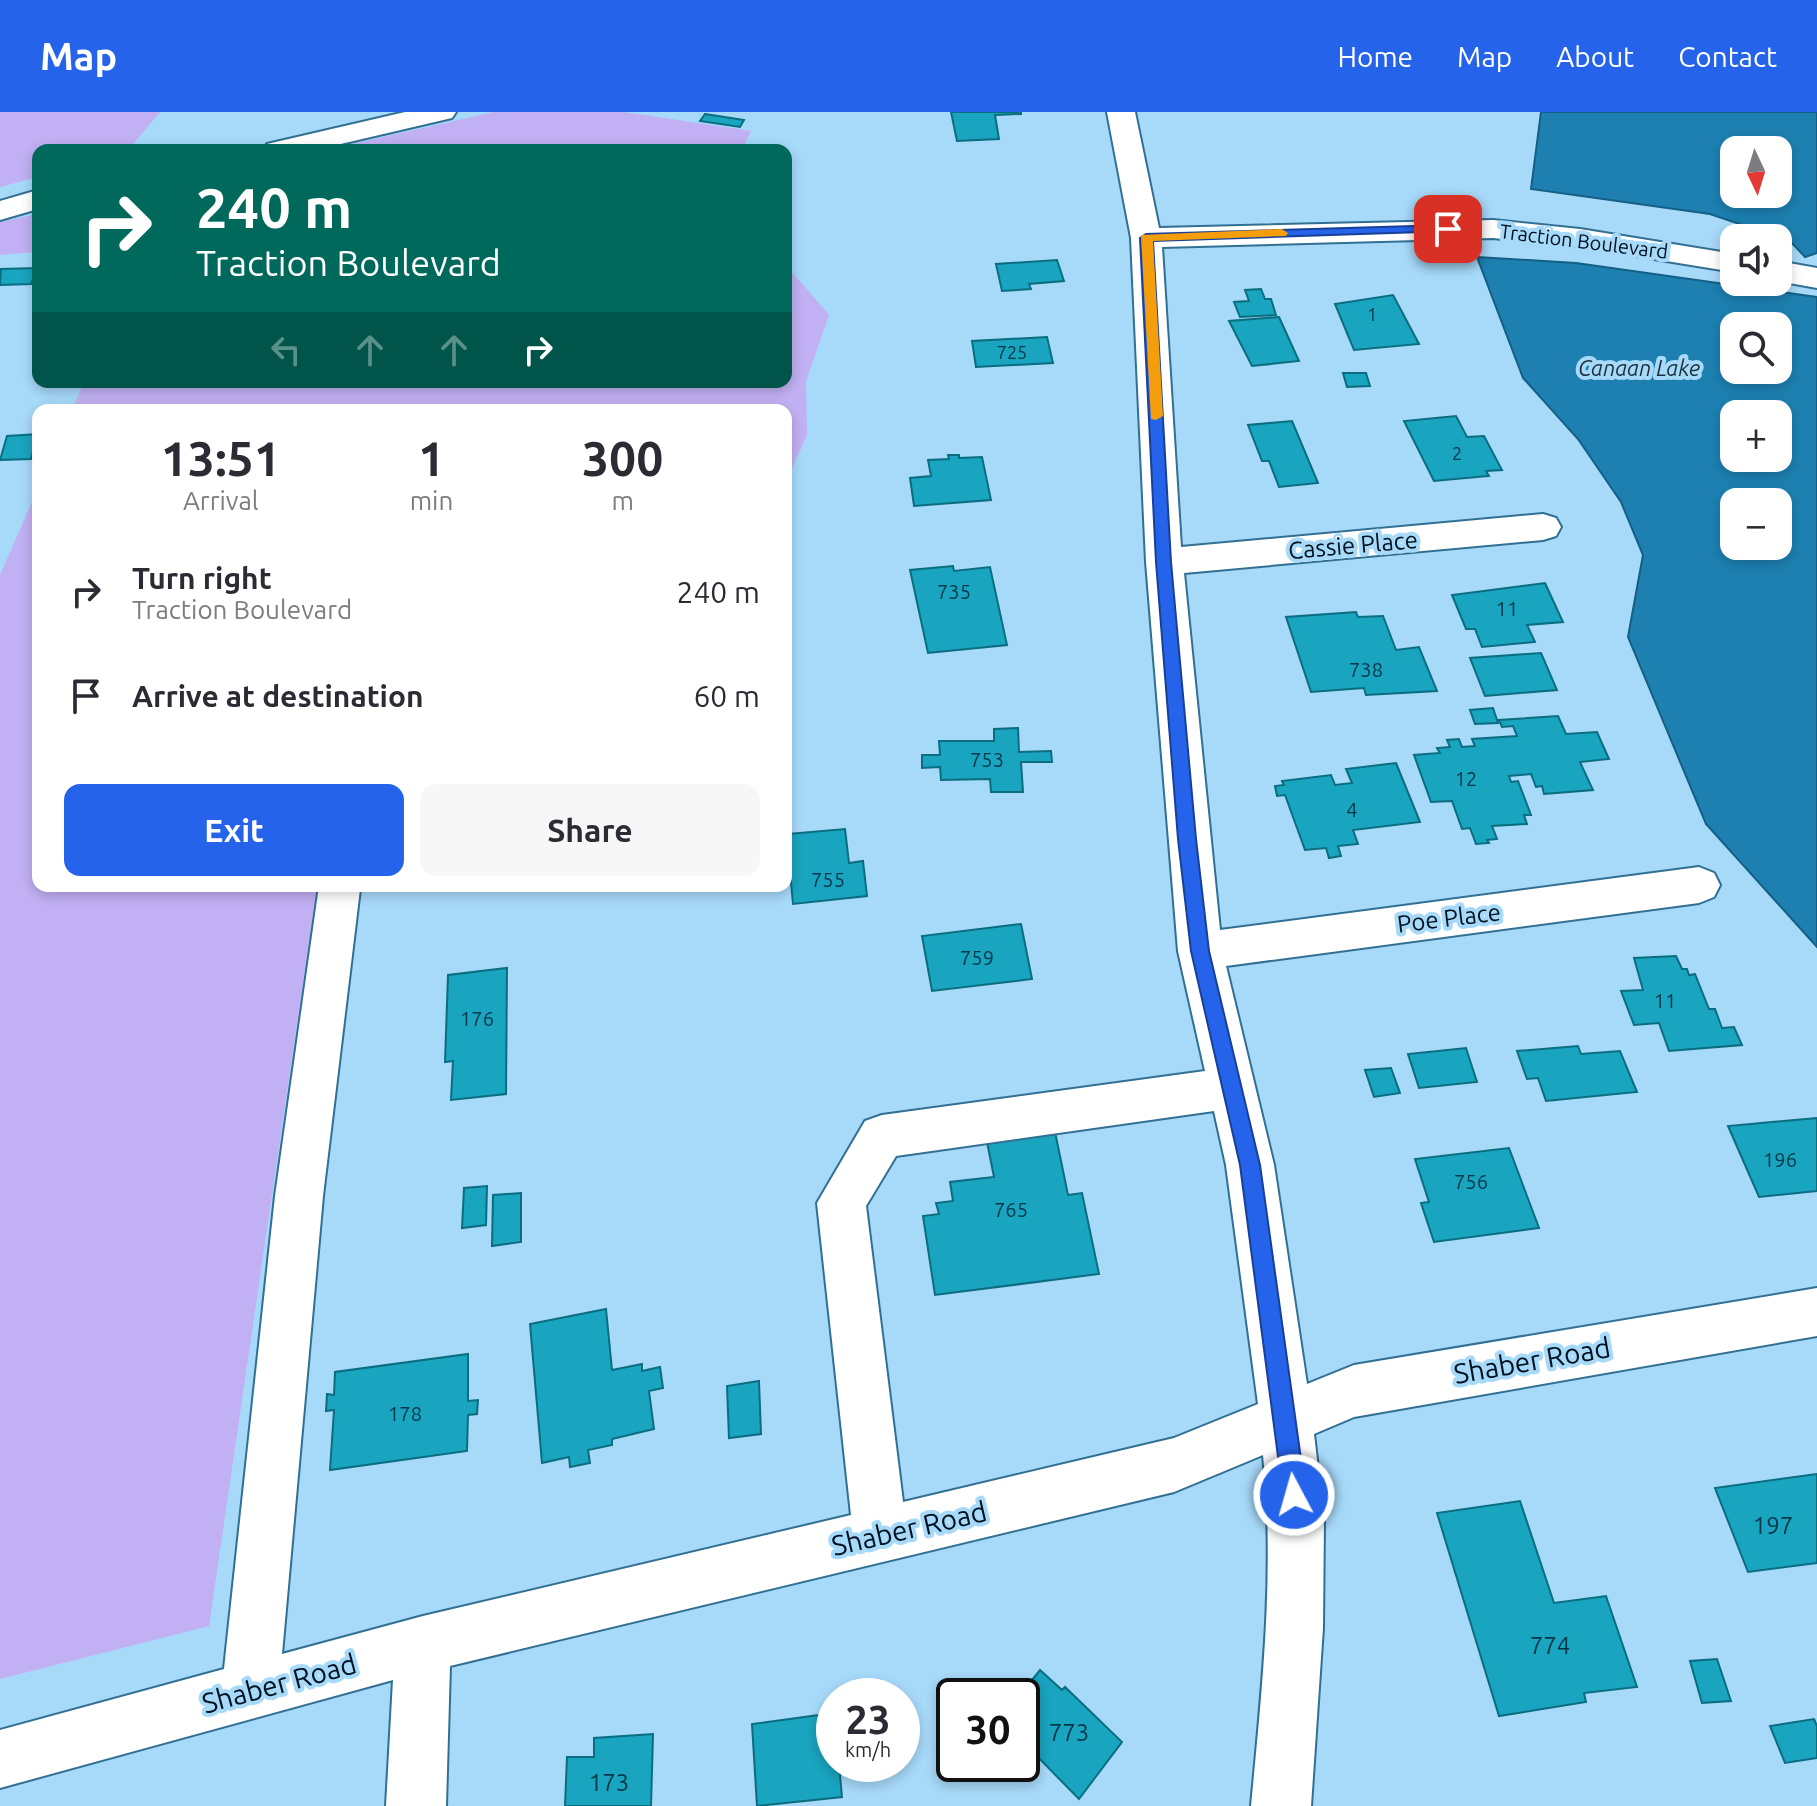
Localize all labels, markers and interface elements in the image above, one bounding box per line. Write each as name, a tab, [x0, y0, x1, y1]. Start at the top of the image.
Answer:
text: Map	[40, 35, 117, 77]
text: Home	[1338, 41, 1413, 72]
text: Map	[1457, 41, 1512, 72]
text: About	[1556, 41, 1634, 72]
text: Contact	[1678, 41, 1777, 72]
north arrow	[1720, 136, 1792, 208]
map controls	[1720, 136, 1792, 560]
icon: right	[64, 176, 168, 280]
text: 240 m	[196, 176, 352, 239]
pin	[1414, 195, 1482, 263]
icon: arrive	[1426, 207, 1470, 251]
street label: Traction Boulevard	[1499, 219, 1669, 263]
button: sound	[1720, 224, 1792, 296]
text: Traction Boulevard	[196, 242, 501, 283]
house number: 1	[1367, 304, 1377, 324]
button: search	[1720, 312, 1792, 384]
icon: left	[264, 328, 308, 372]
icon: ahead	[348, 328, 392, 372]
icon: ahead	[432, 328, 476, 372]
icon: right	[516, 328, 560, 372]
house number: 725	[997, 342, 1027, 362]
water label: Canaan Lake	[1578, 355, 1700, 380]
button: +	[1720, 400, 1792, 472]
text: 13:51	[161, 431, 281, 485]
text: 1	[418, 431, 445, 485]
text: 300	[582, 431, 663, 485]
house number: 2	[1452, 443, 1462, 463]
text: Arrival	[183, 486, 259, 515]
text: min	[410, 486, 453, 515]
text: m	[611, 486, 634, 515]
button: −	[1720, 488, 1792, 560]
street label: Cassie Place	[1287, 526, 1419, 564]
text: Turn right	[132, 561, 272, 595]
icon: right	[64, 570, 108, 614]
text: 240 m	[676, 575, 760, 609]
house number: 735	[937, 580, 971, 603]
text: Traction Boulevard	[132, 595, 352, 624]
house number: 11	[1496, 597, 1518, 620]
house number: 738	[1349, 658, 1383, 681]
icon: arrive	[64, 674, 108, 718]
text: Arrive at destination	[132, 679, 424, 713]
text: 60 m	[693, 679, 760, 713]
house number: 753	[970, 748, 1004, 771]
house number: 12	[1455, 767, 1477, 790]
button: Exit	[64, 784, 404, 876]
button: Share	[420, 784, 760, 876]
house number: 4	[1346, 798, 1358, 821]
house number: 755	[811, 868, 845, 891]
street label: Poe Place	[1396, 898, 1502, 938]
house number: 759	[960, 946, 994, 969]
house number: 11	[1654, 989, 1676, 1012]
house number: 176	[460, 1007, 494, 1030]
house number: 196	[1763, 1148, 1797, 1171]
house number: 756	[1454, 1170, 1488, 1193]
house number: 765	[994, 1198, 1028, 1221]
street label: Shaber Road	[1451, 1331, 1613, 1389]
house number: 178	[388, 1402, 422, 1425]
position arrow	[1252, 1453, 1336, 1537]
street label: Shaber Road	[828, 1495, 990, 1561]
house number: 197	[1753, 1512, 1793, 1539]
house number: 774	[1530, 1632, 1570, 1659]
street label: Shaber Road	[198, 1648, 360, 1718]
speed limit sign: 30	[936, 1678, 1040, 1782]
text: 23	[845, 1697, 891, 1742]
house number: 773	[1049, 1719, 1089, 1746]
text: km/h	[845, 1738, 891, 1761]
house number: 173	[589, 1769, 629, 1796]

